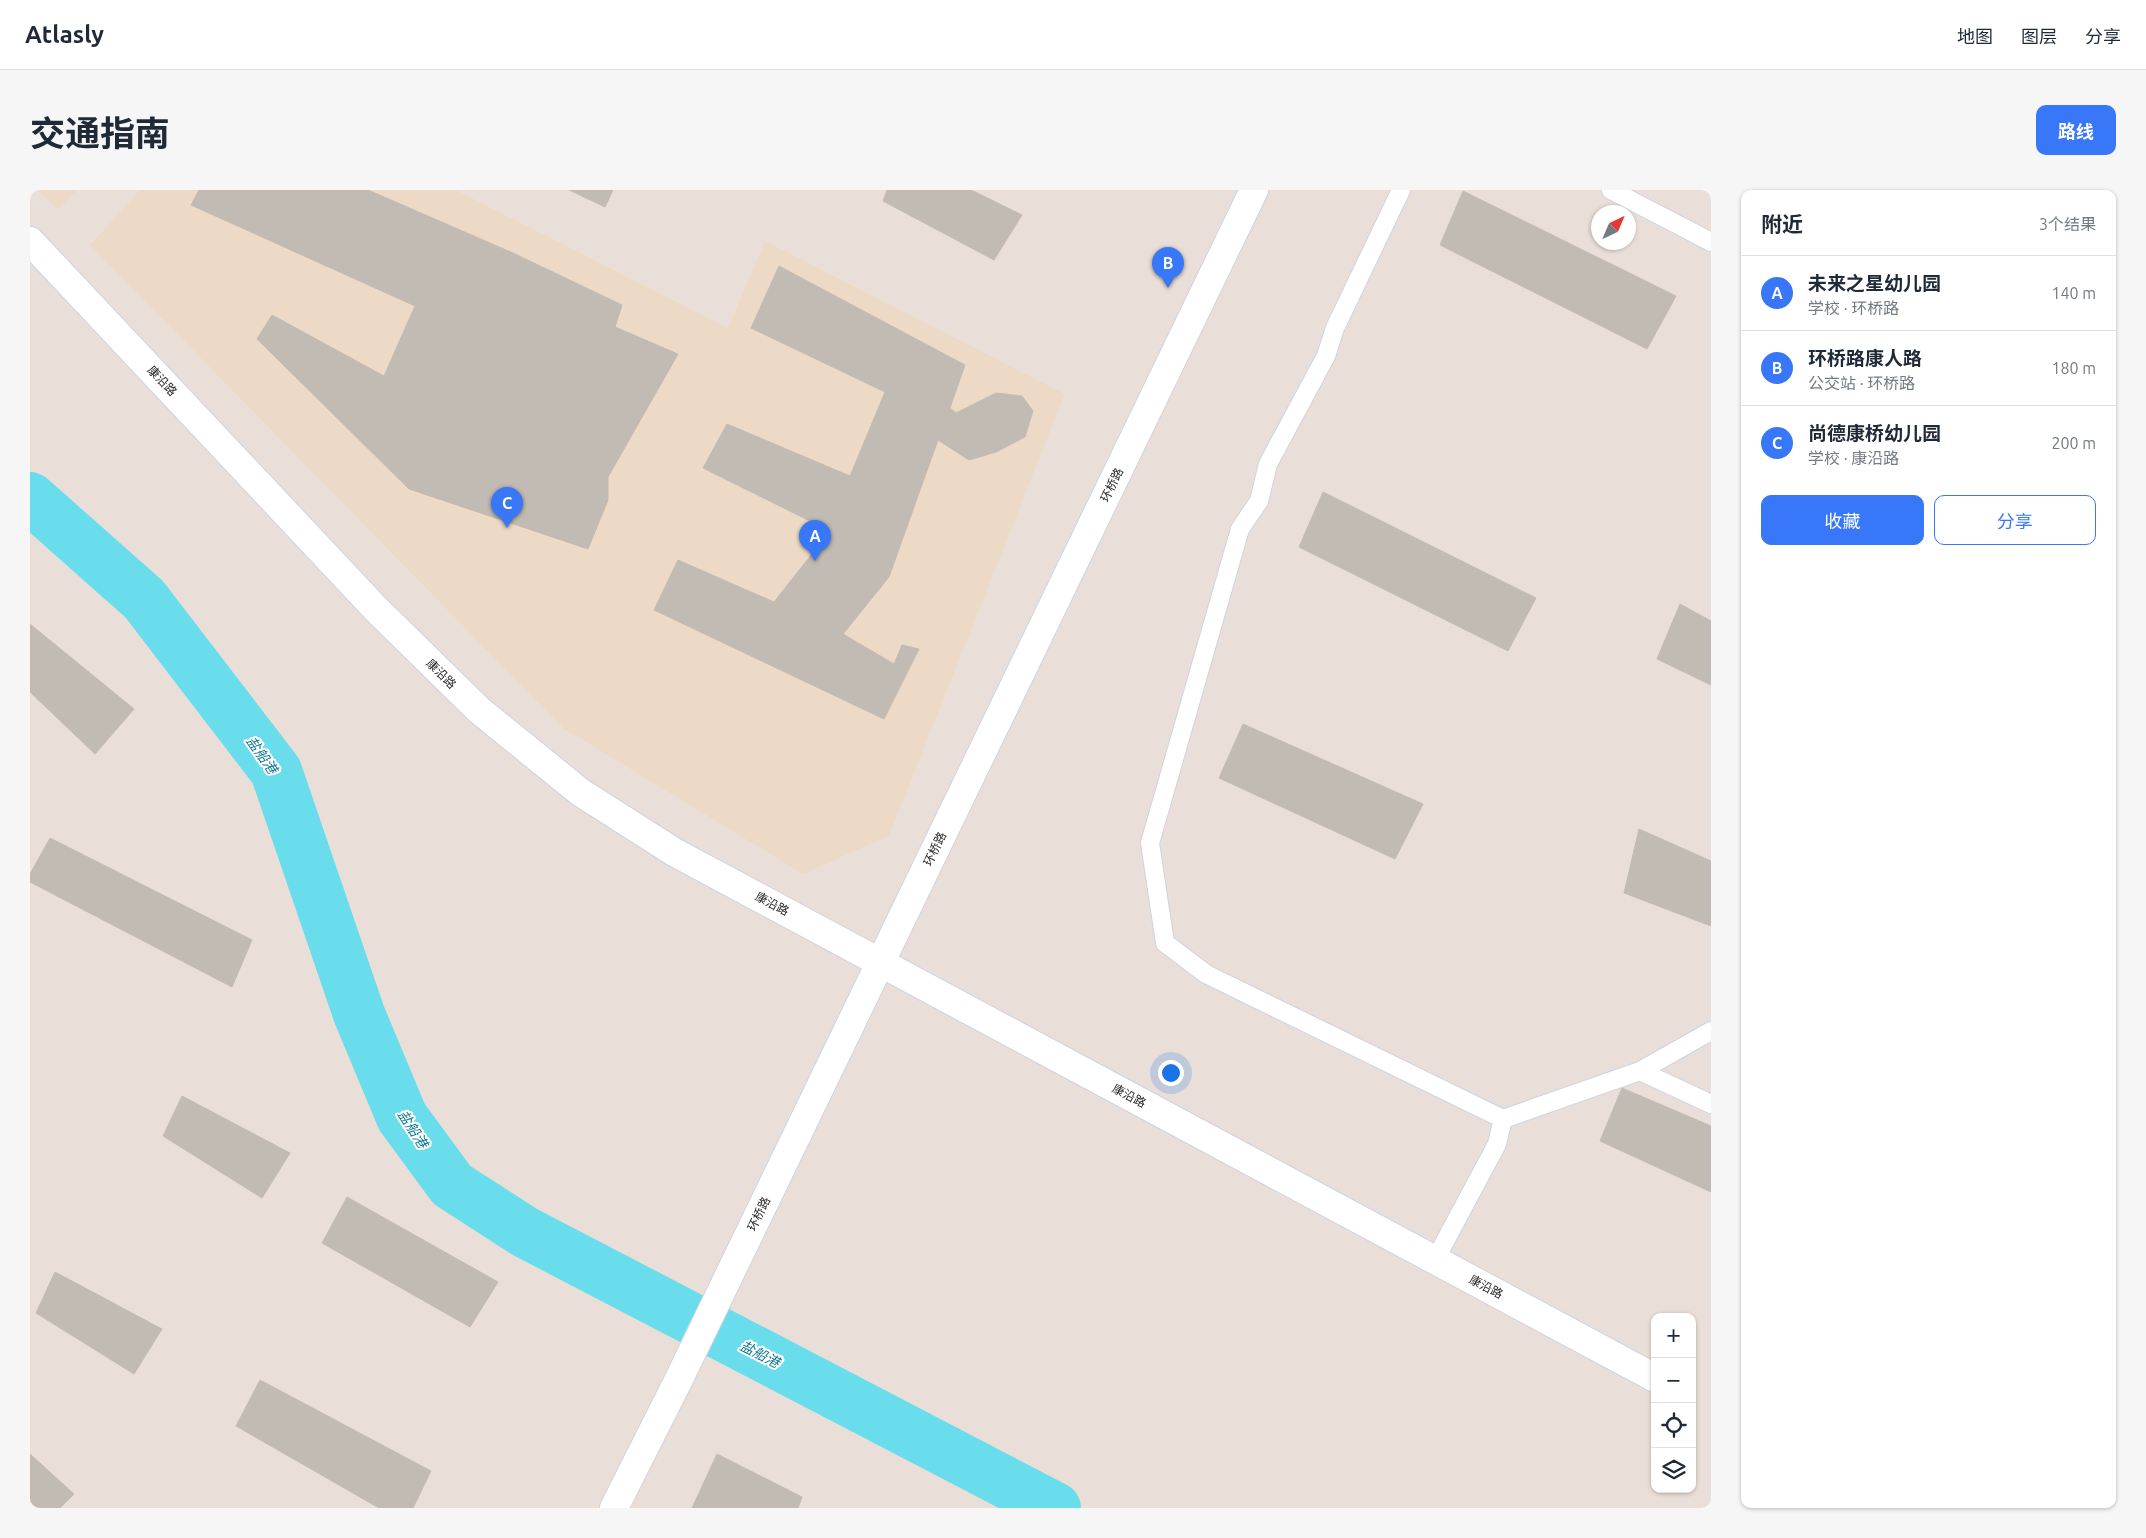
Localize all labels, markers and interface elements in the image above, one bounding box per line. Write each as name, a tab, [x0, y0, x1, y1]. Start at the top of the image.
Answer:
text: Atlasly	[25, 21, 104, 48]
text: 地图	[1957, 26, 1993, 46]
text: 图层	[2021, 26, 2057, 46]
text: 分享	[2085, 26, 2121, 46]
button: 路线	[2036, 105, 2116, 155]
text: 交通指南	[30, 113, 170, 153]
north arrow	[1591, 205, 1636, 250]
text: 附近	[1761, 212, 1803, 236]
text: 3个结果	[2039, 215, 2096, 233]
pin: B	[1152, 247, 1184, 288]
text: 未来之星幼儿园	[1808, 272, 1941, 294]
text: A	[1771, 284, 1783, 302]
text: 140 m	[2051, 284, 2096, 302]
text: 学校 · 环桥路	[1808, 299, 1899, 317]
text: 环桥路康人路	[1808, 347, 1922, 369]
text: B	[1772, 359, 1782, 377]
text: 180 m	[2051, 359, 2096, 377]
street label: 康沿路	[145, 363, 179, 398]
text: 公交站 · 环桥路	[1808, 374, 1915, 392]
text: 尚德康桥幼儿园	[1808, 422, 1941, 444]
text: C	[1772, 434, 1782, 452]
text: 200 m	[2051, 434, 2096, 452]
text: 学校 · 康沿路	[1808, 449, 1899, 467]
street label: 环桥路	[1098, 466, 1125, 504]
pin: C	[491, 487, 523, 528]
button: 收藏	[1761, 495, 1924, 545]
button: 分享	[1934, 495, 2096, 545]
pin: A	[799, 520, 831, 561]
street label: 康沿路	[424, 656, 459, 691]
water label: 盐船港	[243, 733, 282, 778]
street label: 环桥路	[921, 830, 948, 868]
street label: 康沿路	[753, 889, 791, 918]
your location	[1158, 1060, 1184, 1086]
street label: 康沿路	[1110, 1081, 1148, 1110]
water label: 盐船港	[395, 1107, 432, 1153]
street label: 环桥路	[745, 1195, 772, 1233]
street label: 康沿路	[1467, 1272, 1505, 1301]
map controls	[1651, 1313, 1696, 1493]
button: +	[1651, 1313, 1696, 1358]
water label: 盐船港	[738, 1337, 784, 1372]
button: −	[1651, 1358, 1696, 1403]
button: locate	[1651, 1403, 1696, 1448]
button: layers	[1651, 1448, 1696, 1493]

